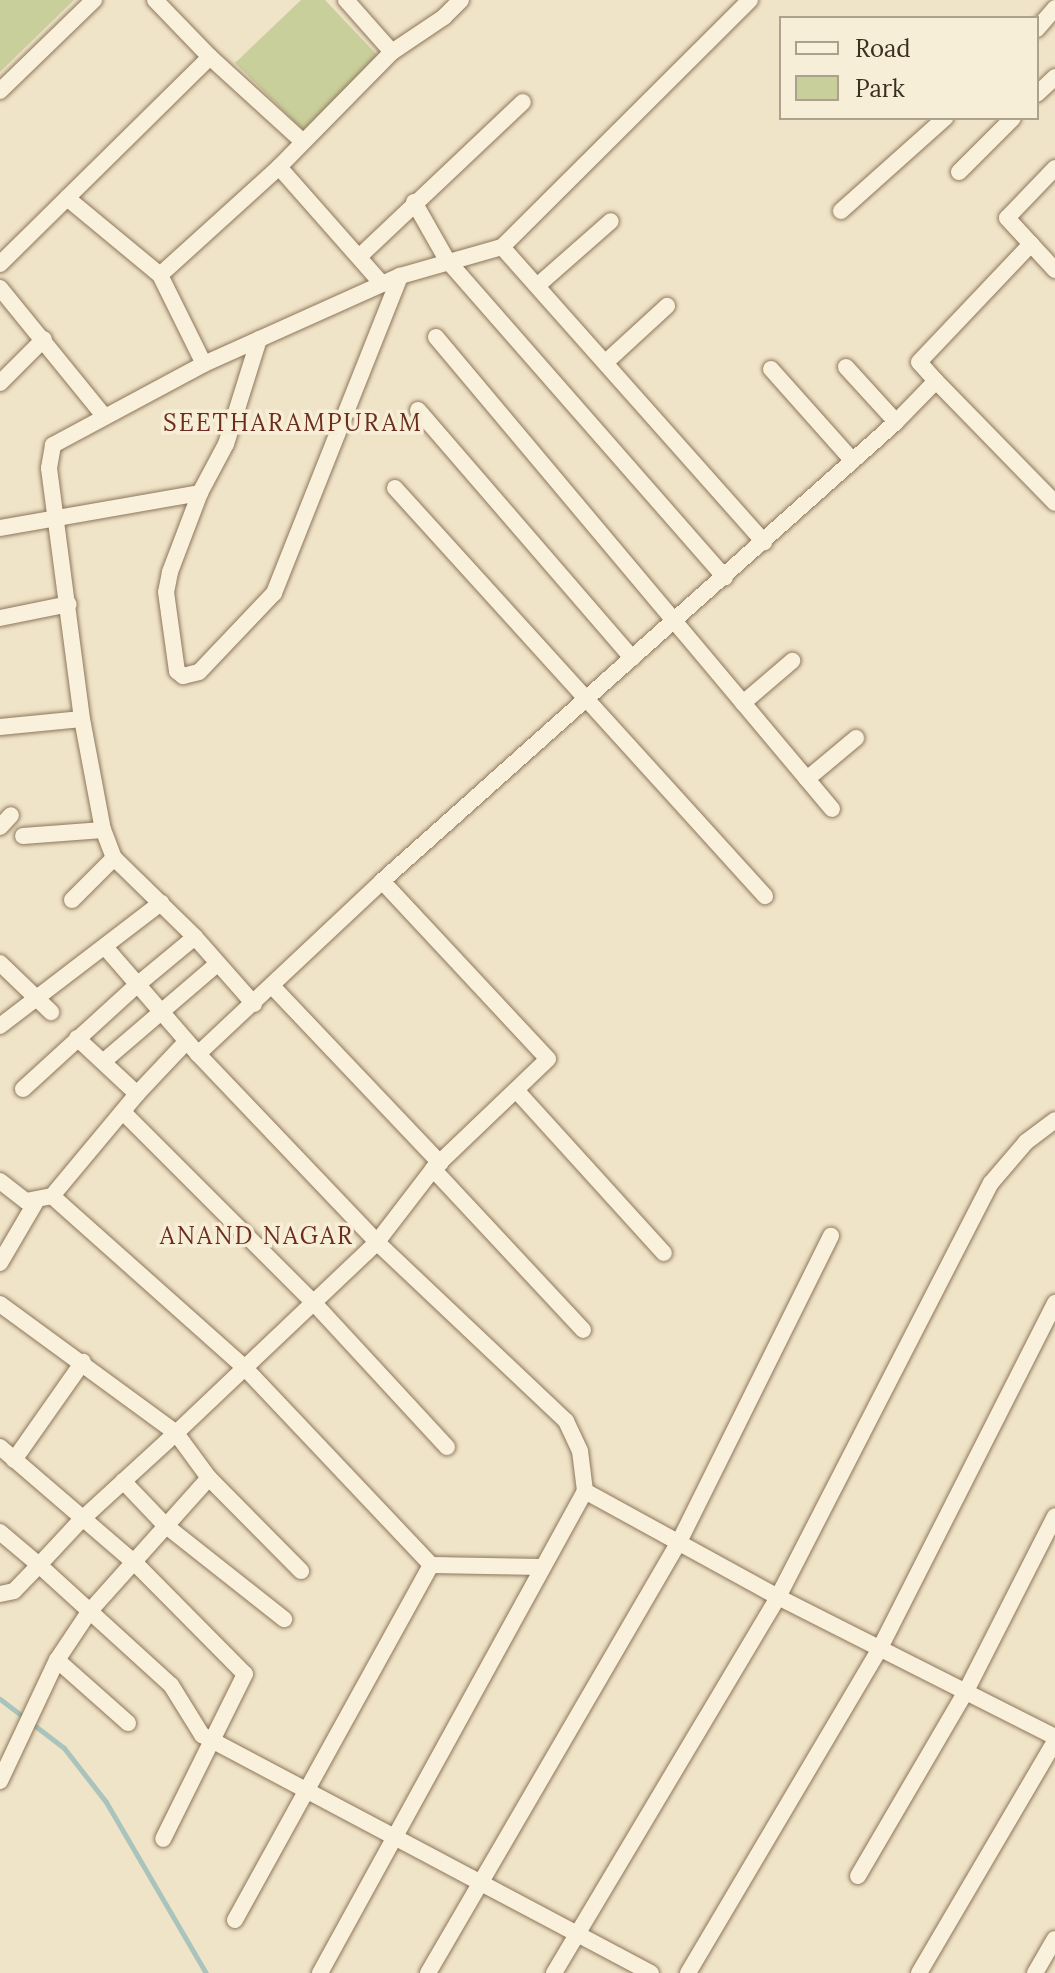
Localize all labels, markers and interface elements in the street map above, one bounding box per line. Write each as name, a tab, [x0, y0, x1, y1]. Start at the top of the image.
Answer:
legend	[779, 16, 1039, 120]
text: Road	[855, 33, 911, 64]
text: Park	[855, 73, 905, 104]
district label: SEETHARAMPURAM	[163, 409, 423, 437]
district label: ANAND NAGAR	[160, 1222, 354, 1250]

